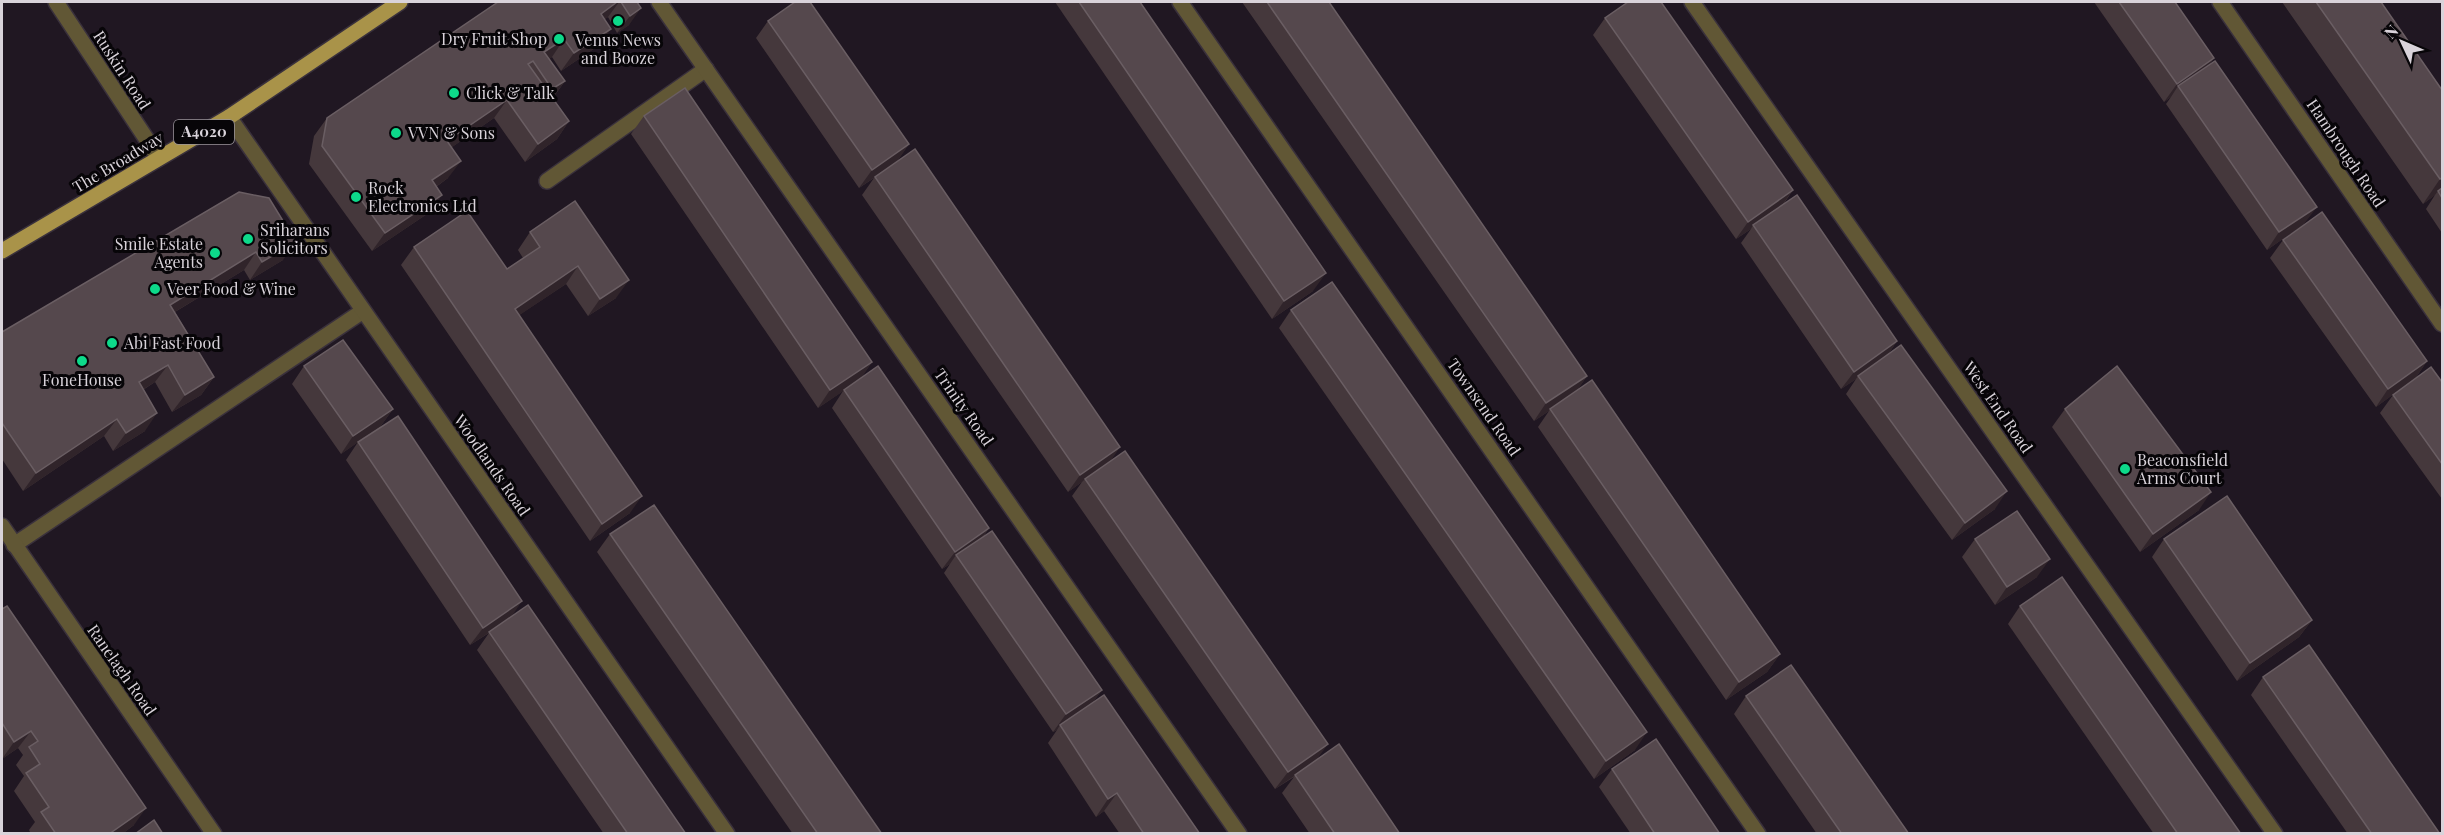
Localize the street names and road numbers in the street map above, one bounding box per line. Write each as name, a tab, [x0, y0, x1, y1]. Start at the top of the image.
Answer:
street label: Ruskin Road	[89, 26, 156, 113]
street label: Hambrough Road	[2302, 94, 2390, 211]
road number: A4020	[174, 120, 234, 144]
street label: The Broadway	[69, 126, 167, 197]
street label: Townsend Road	[1443, 354, 1526, 460]
street label: West End Road	[1959, 356, 2038, 457]
street label: Trinity Road	[930, 364, 999, 449]
street label: Woodlands Road	[449, 409, 535, 520]
street label: Ranelagh Road	[83, 620, 162, 719]

